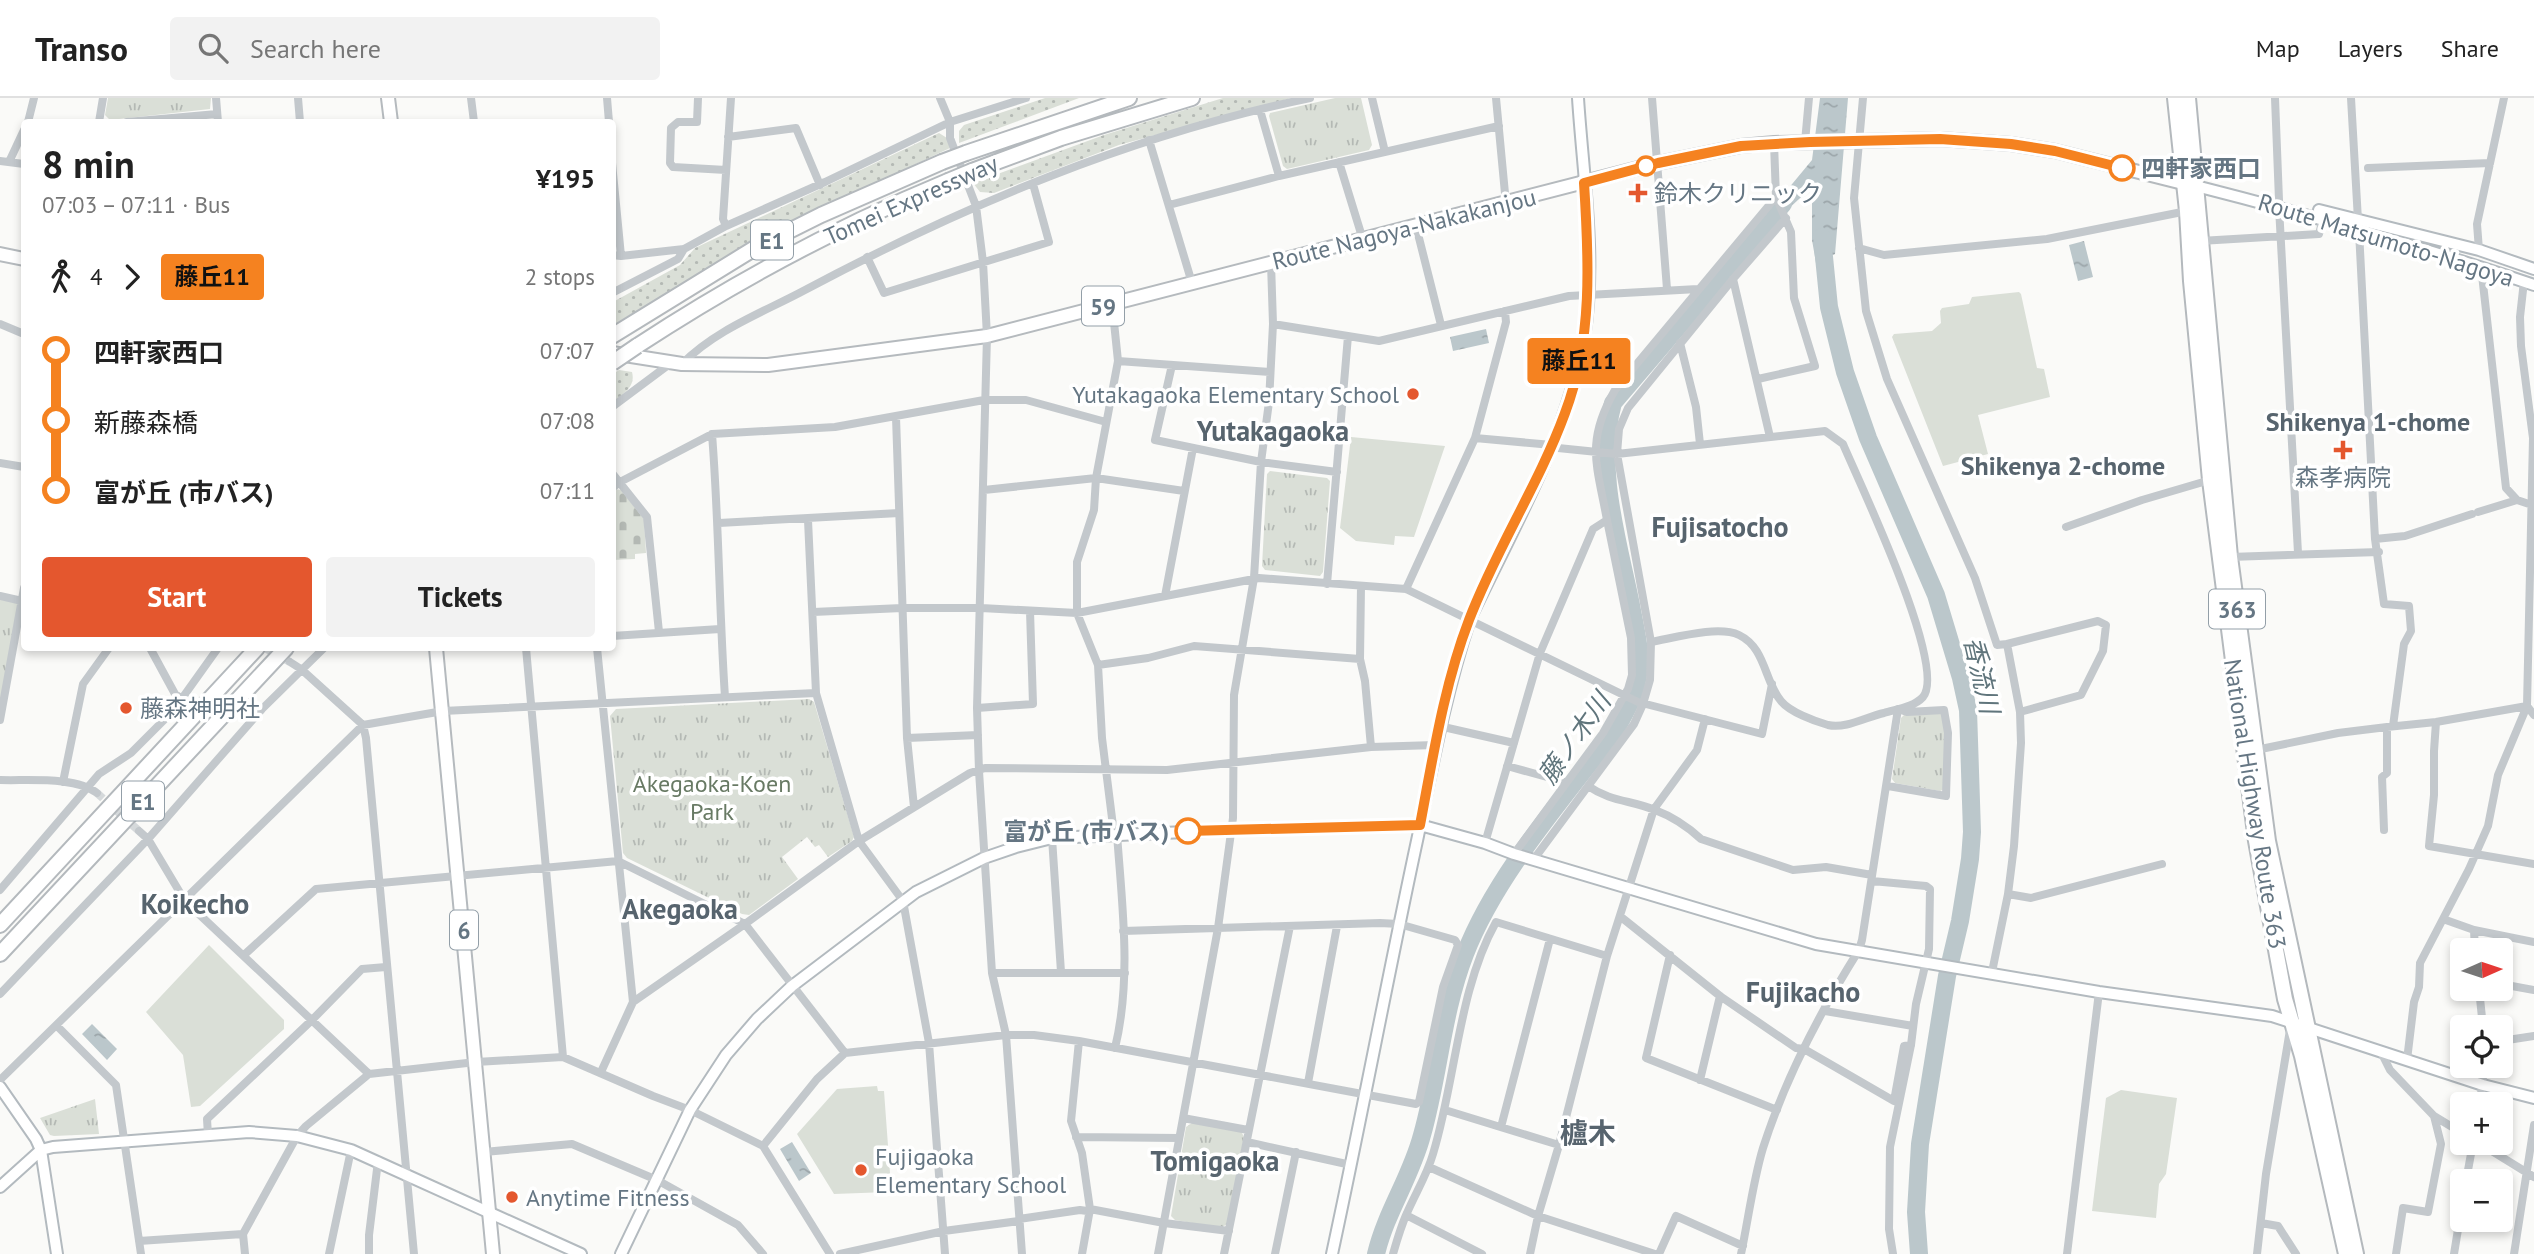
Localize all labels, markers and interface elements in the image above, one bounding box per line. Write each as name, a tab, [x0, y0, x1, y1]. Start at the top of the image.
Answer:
search box	[170, 17, 660, 80]
text: Transo	[35, 27, 128, 70]
icon: search	[194, 29, 232, 67]
text: Search here	[250, 32, 381, 65]
text: Map	[2256, 33, 2300, 64]
text: Layers	[2338, 33, 2403, 64]
text: Share	[2441, 33, 2499, 64]
text: 8 min	[42, 139, 135, 188]
street label: Tomei Expressway	[819, 148, 1003, 252]
place label: 四軒家西口	[2141, 153, 2261, 184]
marker: 四軒家西口	[2109, 155, 2135, 181]
unlabelled marker	[1636, 156, 1656, 176]
text: ¥195	[536, 162, 595, 195]
place label: 鈴木クリニック	[1654, 178, 1822, 209]
street label: Route Nagoya-Nakakanjou	[1269, 181, 1539, 277]
marker: 鈴木クリニック	[1628, 183, 1648, 203]
street label: Route Matsumoto-Nagoya	[2254, 186, 2518, 294]
text: 07:03 – 07:11 · Bus	[42, 190, 230, 219]
road number: E1	[751, 220, 793, 260]
icon: walk	[42, 258, 80, 296]
icon: forward	[113, 258, 151, 296]
text: 藤丘11	[175, 261, 250, 292]
text: 4	[90, 262, 103, 291]
text: 2 stops	[525, 262, 595, 291]
road number: 59	[1082, 286, 1124, 326]
text: 四軒家西口	[94, 336, 224, 369]
text: 07:07	[540, 336, 595, 365]
line badge: 藤丘11	[1530, 338, 1628, 384]
text: 藤丘11	[1541, 345, 1617, 376]
place label: Yutakagaoka Elementary School	[1072, 379, 1399, 410]
marker: Yutakagaoka Elementary School	[1405, 386, 1421, 402]
district label: Shikenya 1-chome	[2266, 405, 2470, 438]
text: 新藤森橋	[94, 406, 198, 439]
text: 07:08	[540, 406, 595, 435]
district label: Yutakagaoka	[1196, 412, 1349, 449]
marker: 森孝病院	[2333, 440, 2353, 460]
district label: Shikenya 2-chome	[1961, 449, 2165, 482]
place label: 森孝病院	[2295, 462, 2391, 493]
text: 富が丘 (市バス)	[94, 476, 274, 509]
text: 07:11	[540, 476, 595, 505]
district label: Fujisatocho	[1651, 508, 1789, 545]
button: Start	[42, 557, 312, 637]
button: Tickets	[326, 557, 595, 637]
road number: 363	[2209, 589, 2265, 628]
water label: 香流川	[1957, 633, 2008, 720]
street label: National Highway Route 363	[2217, 657, 2293, 951]
water label: 藤ノ木川	[1531, 683, 1619, 790]
place label: 藤森神明社	[140, 693, 260, 724]
marker: 藤森神明社	[118, 700, 134, 716]
park label: Akegaoka-Koen Park	[633, 768, 791, 827]
road number: E1	[122, 782, 164, 820]
place label: 富が丘 (市バス)	[1003, 816, 1169, 847]
marker: 富が丘 (市バス)	[1175, 818, 1201, 844]
district label: Koikecho	[141, 885, 249, 922]
district label: Akegaoka	[622, 890, 738, 927]
road number: 6	[450, 910, 478, 950]
north arrow	[2450, 938, 2513, 1001]
map controls	[2450, 938, 2513, 1232]
district label: Fujikacho	[1746, 973, 1860, 1010]
button: locate	[2450, 1015, 2513, 1078]
button: +	[2450, 1092, 2513, 1155]
district label: 櫨木	[1560, 1114, 1616, 1151]
place label: Fujigaoka Elementary School	[875, 1141, 1066, 1200]
district label: Tomigaoka	[1151, 1142, 1280, 1179]
marker: Fujigaoka Elementary School	[853, 1162, 869, 1178]
button: −	[2450, 1169, 2513, 1232]
place label: Anytime Fitness	[526, 1182, 690, 1213]
marker: Anytime Fitness	[504, 1189, 520, 1205]

